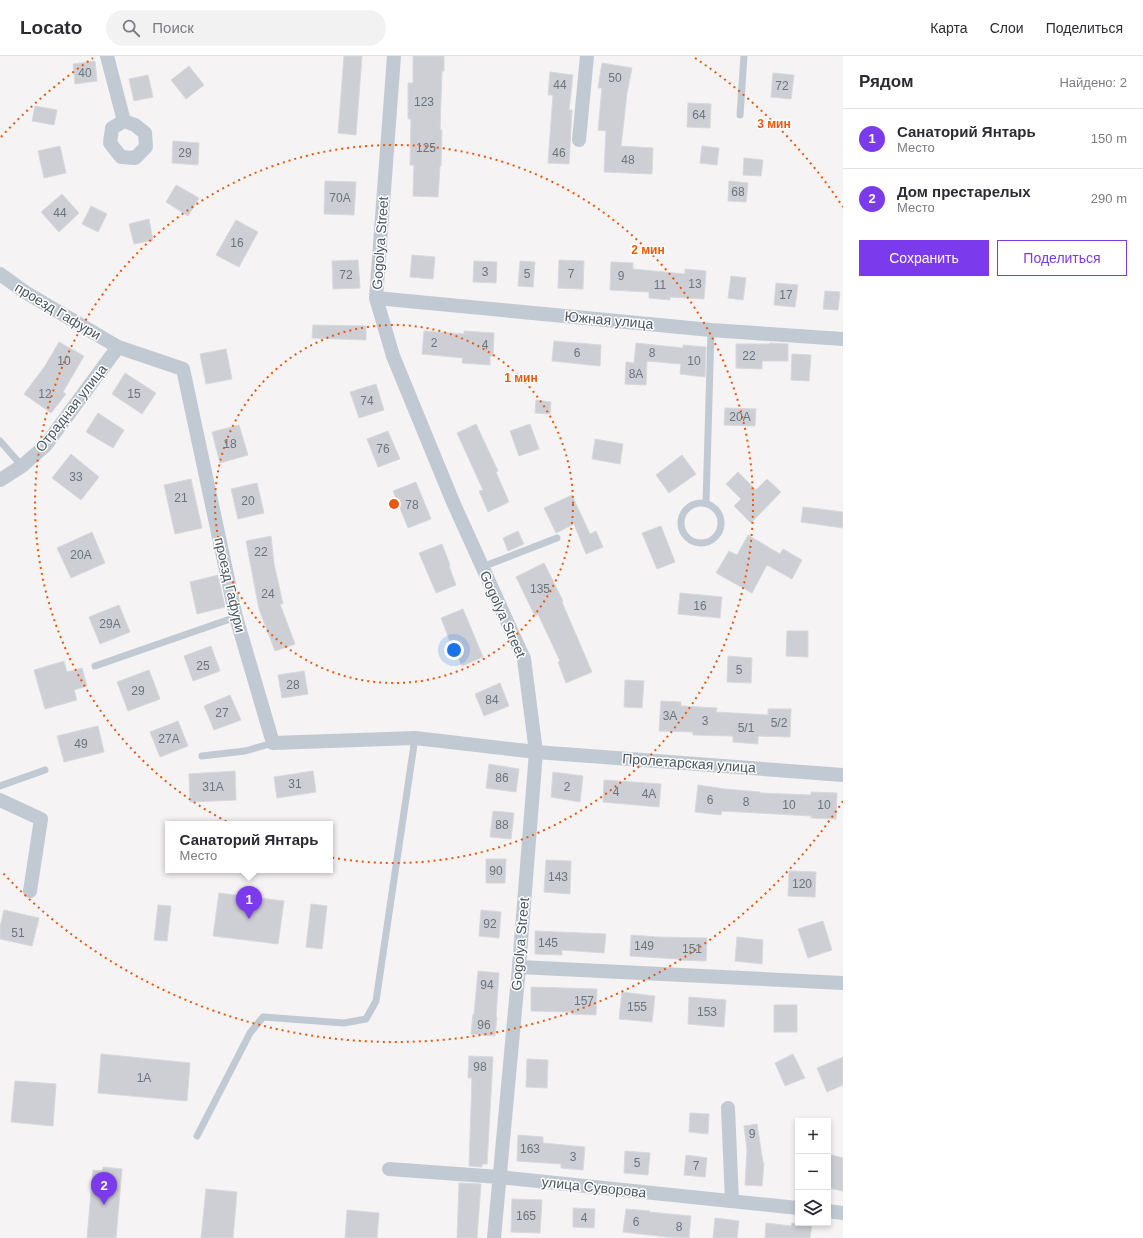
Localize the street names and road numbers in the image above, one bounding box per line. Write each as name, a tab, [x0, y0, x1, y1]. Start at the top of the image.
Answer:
street label: Gogolya Street	[369, 196, 391, 290]
street label: проезд Гафури	[12, 279, 104, 343]
street label: Южная улица	[564, 308, 654, 332]
street label: Отрадная улица	[32, 361, 110, 455]
street label: проезд Гафури	[211, 536, 249, 634]
street label: Gogolya Street	[477, 568, 529, 660]
street label: Пролетарская улица	[622, 750, 757, 776]
street label: Gogolya Street	[508, 897, 532, 991]
street label: улица Суворова	[541, 1174, 647, 1200]

